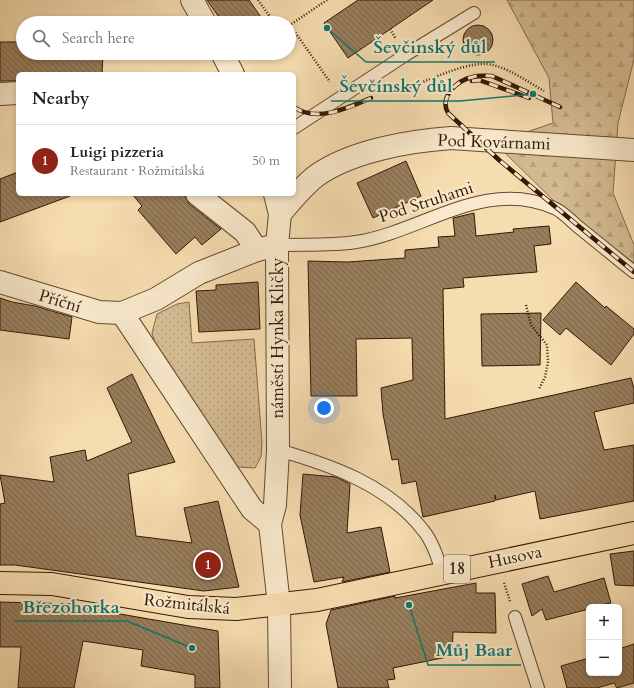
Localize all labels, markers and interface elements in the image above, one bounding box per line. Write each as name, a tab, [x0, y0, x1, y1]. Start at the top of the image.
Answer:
search box	[16, 16, 296, 60]
icon: search	[30, 27, 52, 49]
text: Search here	[62, 28, 135, 48]
callout: Ševčinský důl	[366, 32, 495, 62]
text: Ševčinský důl	[374, 35, 486, 60]
callout: Ševčínský důl	[331, 71, 460, 101]
text: Ševčínský důl	[340, 74, 452, 99]
text: Nearby	[32, 87, 89, 110]
street label: Pod Kovárnami	[437, 129, 551, 155]
text: Luigi pizzeria	[70, 142, 164, 162]
text: 1	[42, 152, 48, 170]
text: 50 m	[252, 152, 280, 170]
text: Restaurant · Rožmitálská	[70, 162, 205, 180]
street label: Pod Struhami	[376, 176, 476, 228]
street label: náměstí Hynka Kličky	[266, 258, 289, 418]
street label: Příční	[36, 284, 84, 318]
your location	[314, 398, 334, 418]
street label: Husova	[486, 540, 545, 574]
pin: 1	[195, 550, 221, 580]
road number: 18	[444, 555, 470, 583]
street label: Rožmitálská	[143, 588, 232, 620]
callout: Březohorka	[14, 591, 127, 621]
text: Březohorka	[22, 595, 120, 620]
map controls	[586, 604, 622, 676]
button: +	[586, 604, 622, 640]
callout: Můj Baar	[428, 635, 521, 665]
text: Můj Baar	[436, 638, 513, 663]
button: −	[586, 640, 622, 676]

